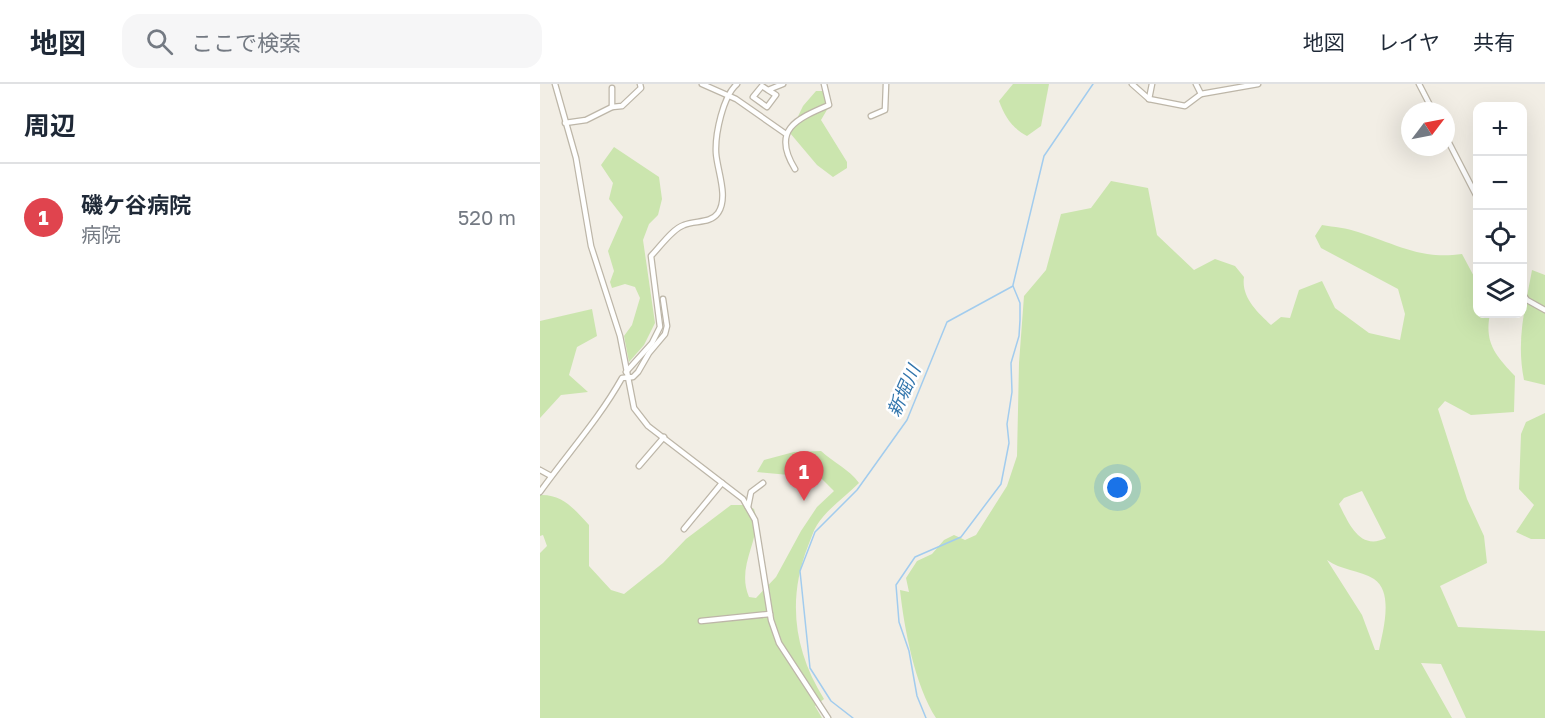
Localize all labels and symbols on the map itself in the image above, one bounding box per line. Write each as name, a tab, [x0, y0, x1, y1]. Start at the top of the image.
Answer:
north arrow	[1401, 102, 1455, 156]
water label: 新堀川	[882, 360, 925, 420]
pin: 1	[784, 452, 824, 501]
your location	[1103, 473, 1132, 502]

